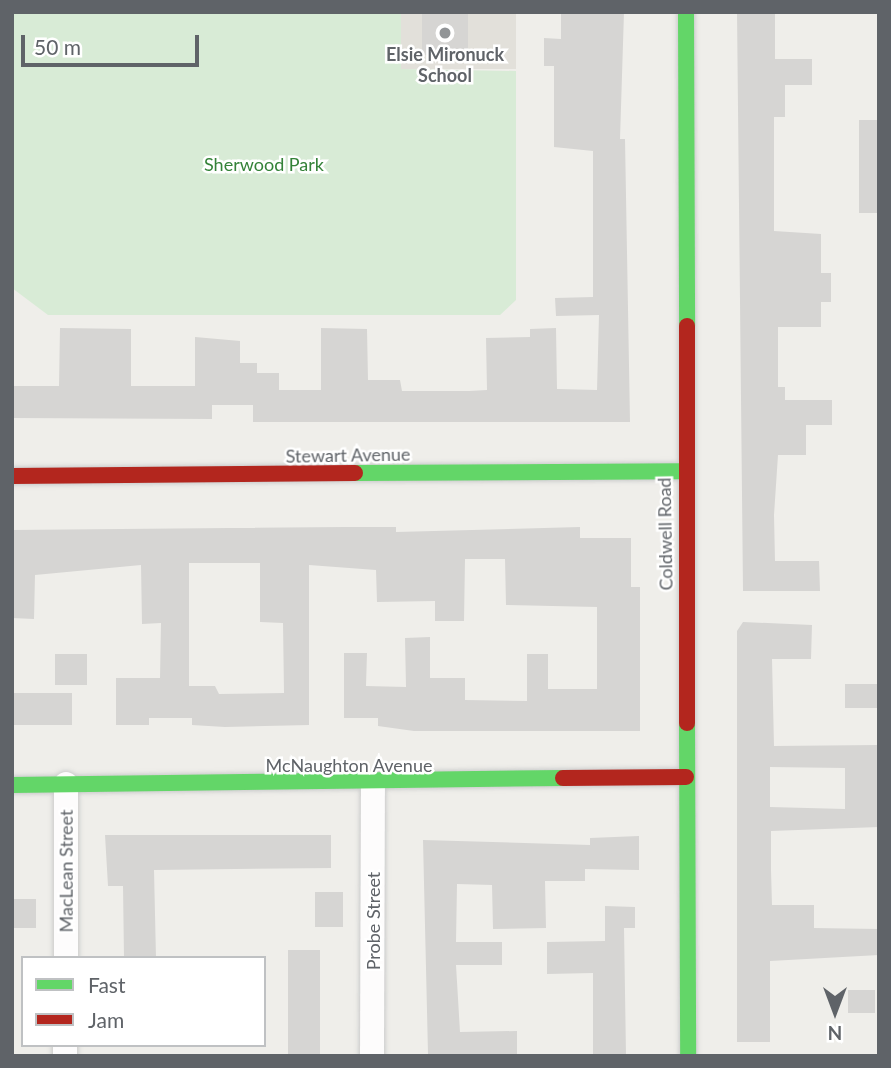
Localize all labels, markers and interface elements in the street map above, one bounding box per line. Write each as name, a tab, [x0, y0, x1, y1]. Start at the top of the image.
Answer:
scale bar	[24, 21, 203, 65]
marker: Elsie Mironuck School	[437, 25, 453, 41]
text: 50 m	[34, 34, 81, 59]
place label: Elsie Mironuck School	[386, 44, 504, 86]
park label: Sherwood Park	[204, 153, 324, 175]
street label: Stewart Avenue	[285, 443, 411, 467]
street label: Coldwell Road	[653, 477, 677, 591]
street label: McNaughton Avenue	[265, 754, 433, 776]
street label: MacLean Street	[55, 810, 77, 932]
street label: Probe Street	[362, 872, 384, 970]
legend	[21, 956, 266, 1047]
text: Fast	[88, 972, 125, 997]
north arrow	[800, 977, 870, 1047]
text: Jam	[88, 1007, 124, 1032]
text: N	[828, 1022, 842, 1045]

